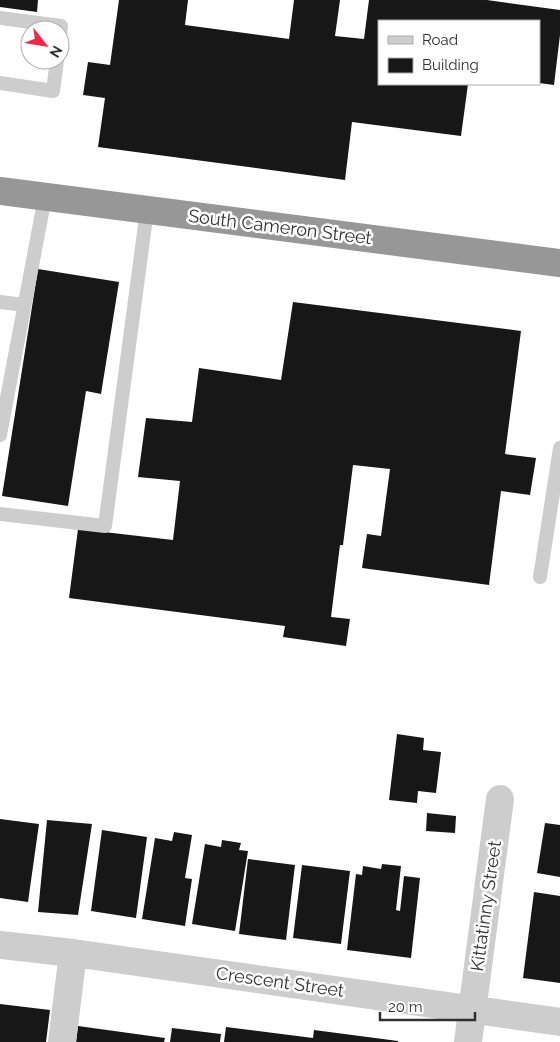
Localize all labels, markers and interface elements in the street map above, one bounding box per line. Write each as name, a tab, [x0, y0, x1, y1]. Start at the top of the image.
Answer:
north arrow	[20, 20, 70, 70]
legend	[378, 20, 540, 85]
text: Road	[422, 31, 458, 49]
text: N	[47, 43, 66, 60]
text: Building	[422, 56, 479, 74]
street label: South Cameron Street	[187, 205, 373, 248]
street label: Kittatinny Street	[466, 839, 505, 973]
street label: Crescent Street	[215, 962, 345, 1001]
scale bar	[380, 990, 475, 1022]
text: 20 m	[388, 998, 423, 1016]

